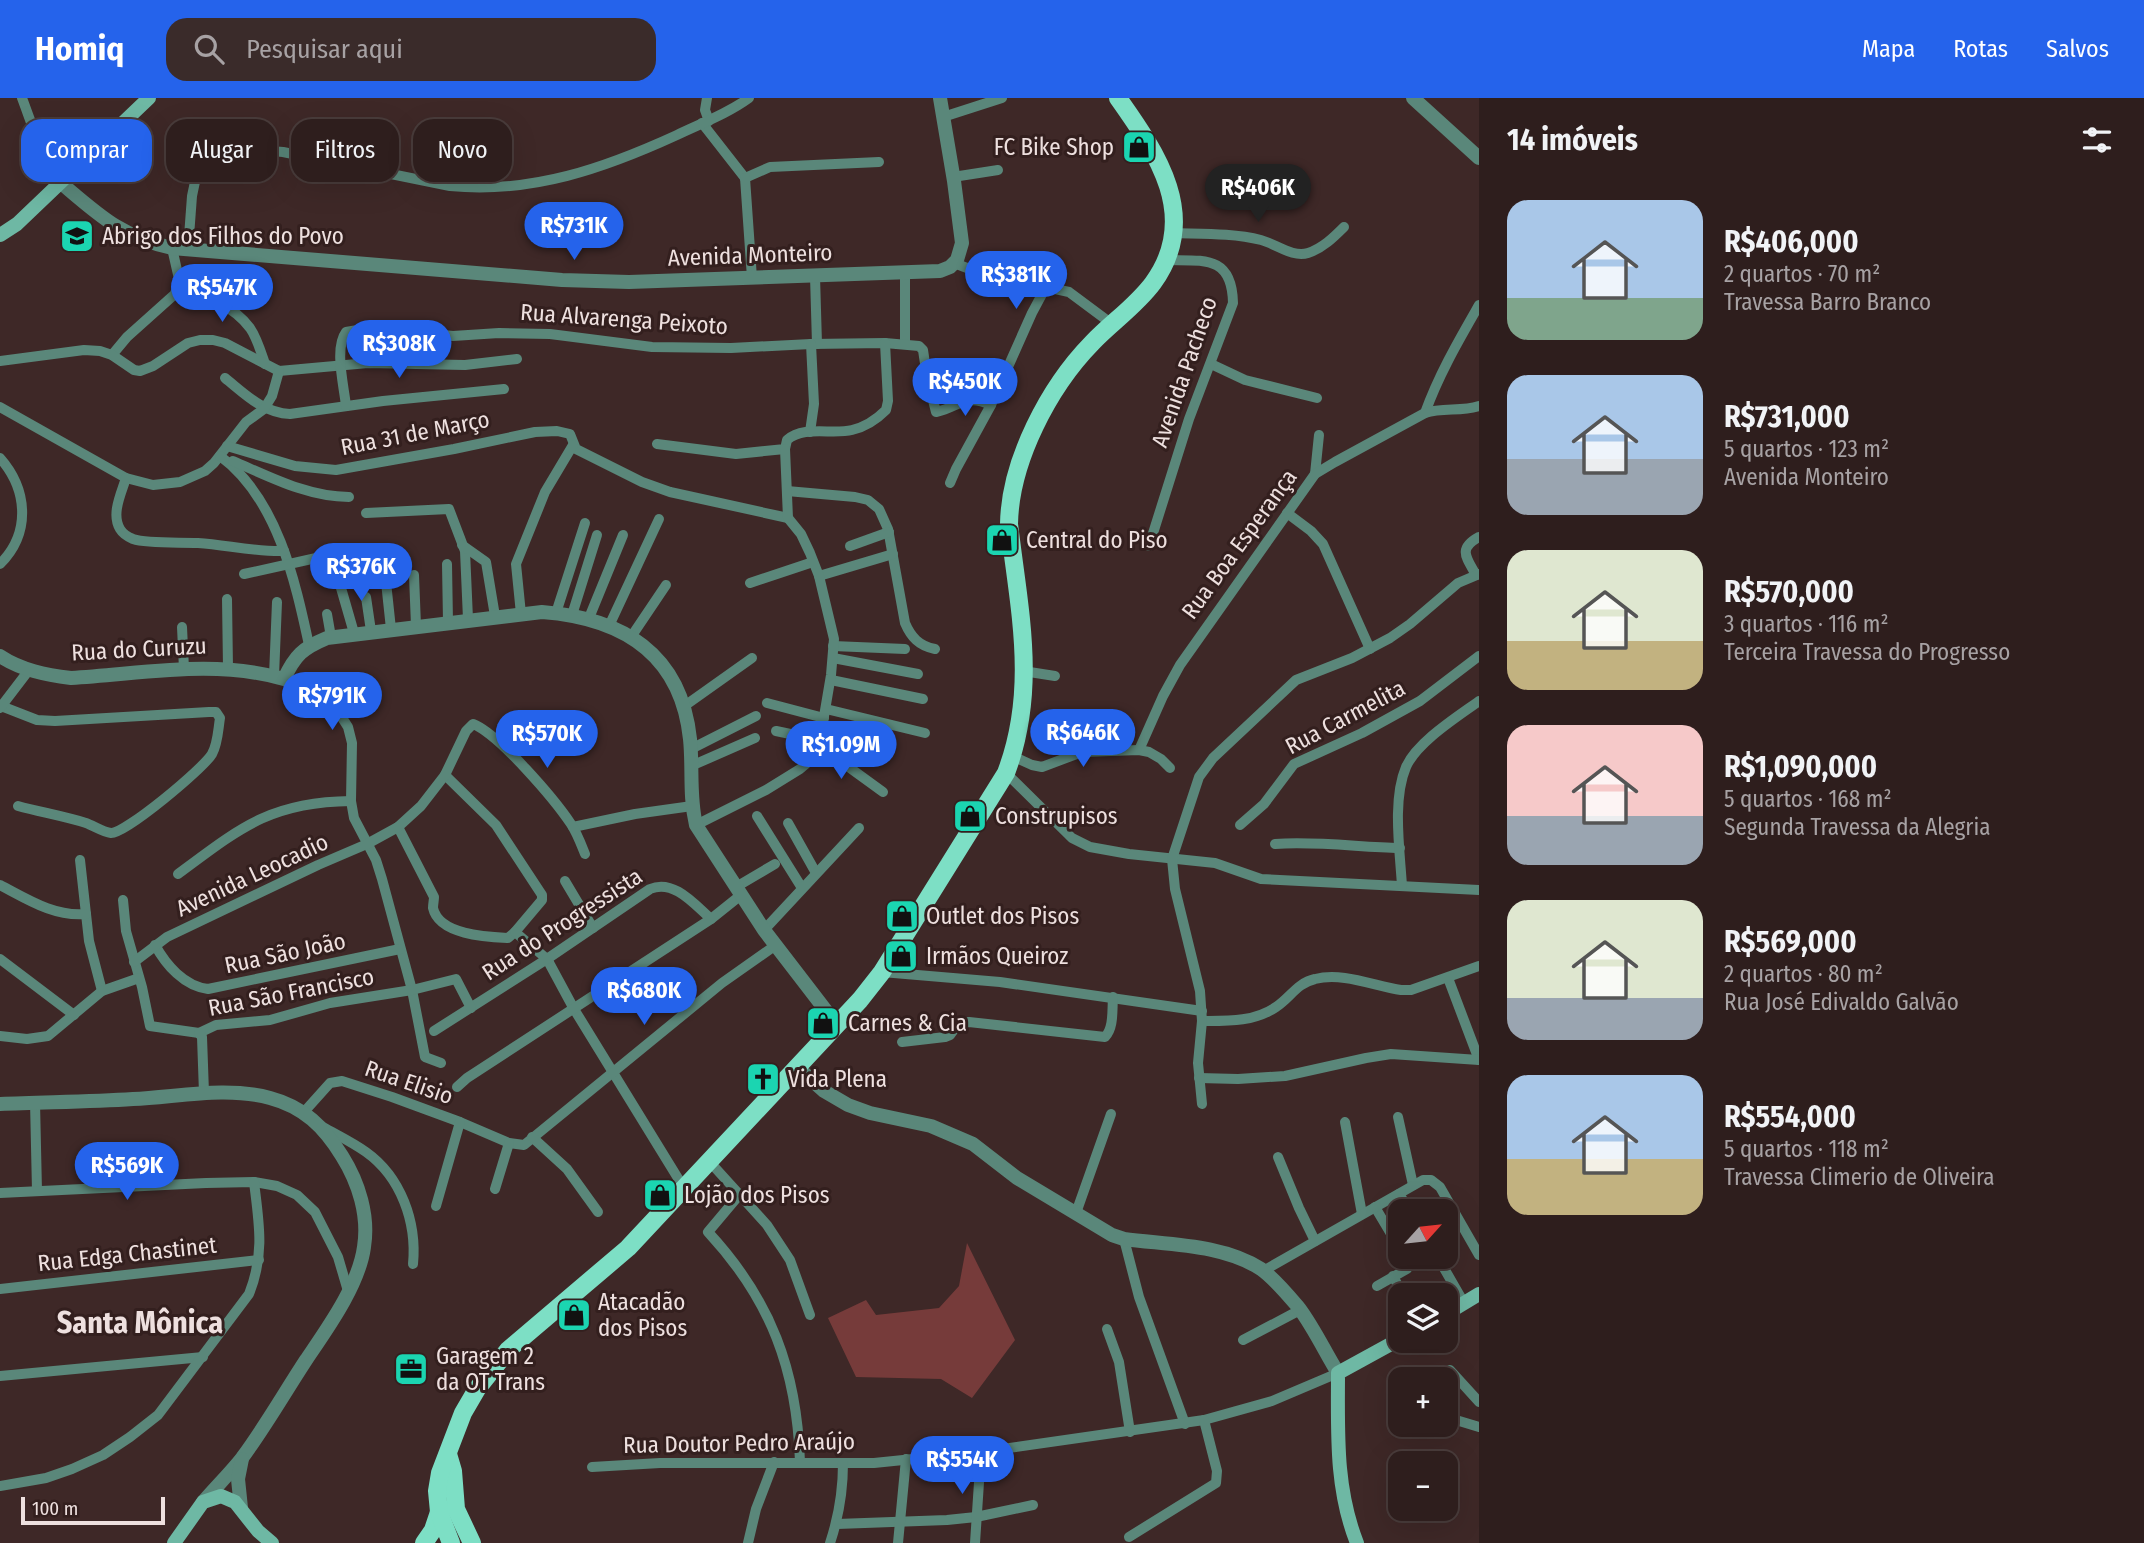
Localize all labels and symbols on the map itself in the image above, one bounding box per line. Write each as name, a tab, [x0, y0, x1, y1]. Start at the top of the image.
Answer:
shop icon: FC Bike Shop	[1120, 128, 1158, 166]
place label: FC Bike Shop	[994, 133, 1114, 161]
pin: R$406K	[1201, 164, 1315, 224]
pin: R$731K	[517, 202, 631, 262]
school or university icon: Abrigo dos Filhos do Povo	[58, 217, 96, 255]
place label: Abrigo dos Filhos do Povo	[102, 222, 344, 250]
street label: Avenida Monteiro	[667, 238, 833, 272]
pin: R$381K	[959, 252, 1073, 311]
pin: R$547K	[165, 264, 279, 324]
street label: Avenida Pacheco	[1145, 293, 1223, 451]
street label: Rua Alvarenga Peixoto	[519, 298, 729, 340]
pin: R$308K	[342, 320, 456, 380]
pin: R$450K	[908, 358, 1022, 418]
street label: Rua 31 de Março	[338, 405, 492, 461]
street label: Rua Boa Esperança	[1175, 464, 1303, 624]
shop icon: Central do Piso	[983, 521, 1021, 559]
place label: Central do Piso	[1026, 526, 1168, 554]
pin: R$376K	[304, 544, 418, 603]
street label: Rua do Curuzu	[71, 631, 207, 667]
pin: R$791K	[275, 672, 389, 732]
street label: Rua Carmelita	[1280, 674, 1410, 760]
pin: R$570K	[490, 710, 604, 770]
pin: R$646K	[1026, 710, 1140, 769]
pin: R$1.09M	[776, 722, 906, 781]
shop icon: Construpisos	[951, 797, 989, 835]
place label: Construpisos	[995, 802, 1118, 830]
street label: Avenida Leocadio	[171, 827, 333, 923]
street label: Rua do Progressista	[477, 862, 647, 986]
shop icon: Outlet dos Pisos	[883, 897, 921, 935]
place label: Outlet dos Pisos	[926, 902, 1079, 930]
street label: Rua São João	[222, 927, 348, 979]
shop icon: Irmãos Queiroz	[882, 937, 920, 975]
place label: Irmãos Queiroz	[926, 942, 1068, 970]
street label: Rua São Francisco	[206, 962, 376, 1022]
pin: R$680K	[587, 968, 701, 1027]
shop icon: Carnes & Cia	[804, 1004, 842, 1042]
place label: Carnes & Cia	[848, 1009, 967, 1037]
street label: Rua Elisio	[361, 1054, 457, 1110]
church icon: Vida Plena	[744, 1060, 782, 1098]
place label: Vida Plena	[788, 1065, 887, 1093]
pin: R$569K	[70, 1142, 184, 1202]
shop icon: Lojão dos Pisos	[641, 1176, 679, 1214]
place label: Lojão dos Pisos	[684, 1181, 830, 1209]
north arrow	[1388, 1199, 1458, 1269]
street label: Rua Edga Chastinet	[36, 1231, 218, 1277]
place label: Atacadão dos Pisos	[598, 1288, 687, 1342]
shop icon: Atacadão dos Pisos	[555, 1296, 593, 1334]
district label: Santa Mônica	[57, 1305, 223, 1341]
place label: Garagem 2 da OT Trans	[436, 1342, 545, 1396]
office icon: Garagem 2 da OT Trans	[392, 1350, 430, 1388]
street label: Rua Doutor Pedro Araújo	[623, 1427, 855, 1459]
pin: R$554K	[905, 1436, 1019, 1496]
scale bar	[21, 1494, 164, 1526]

